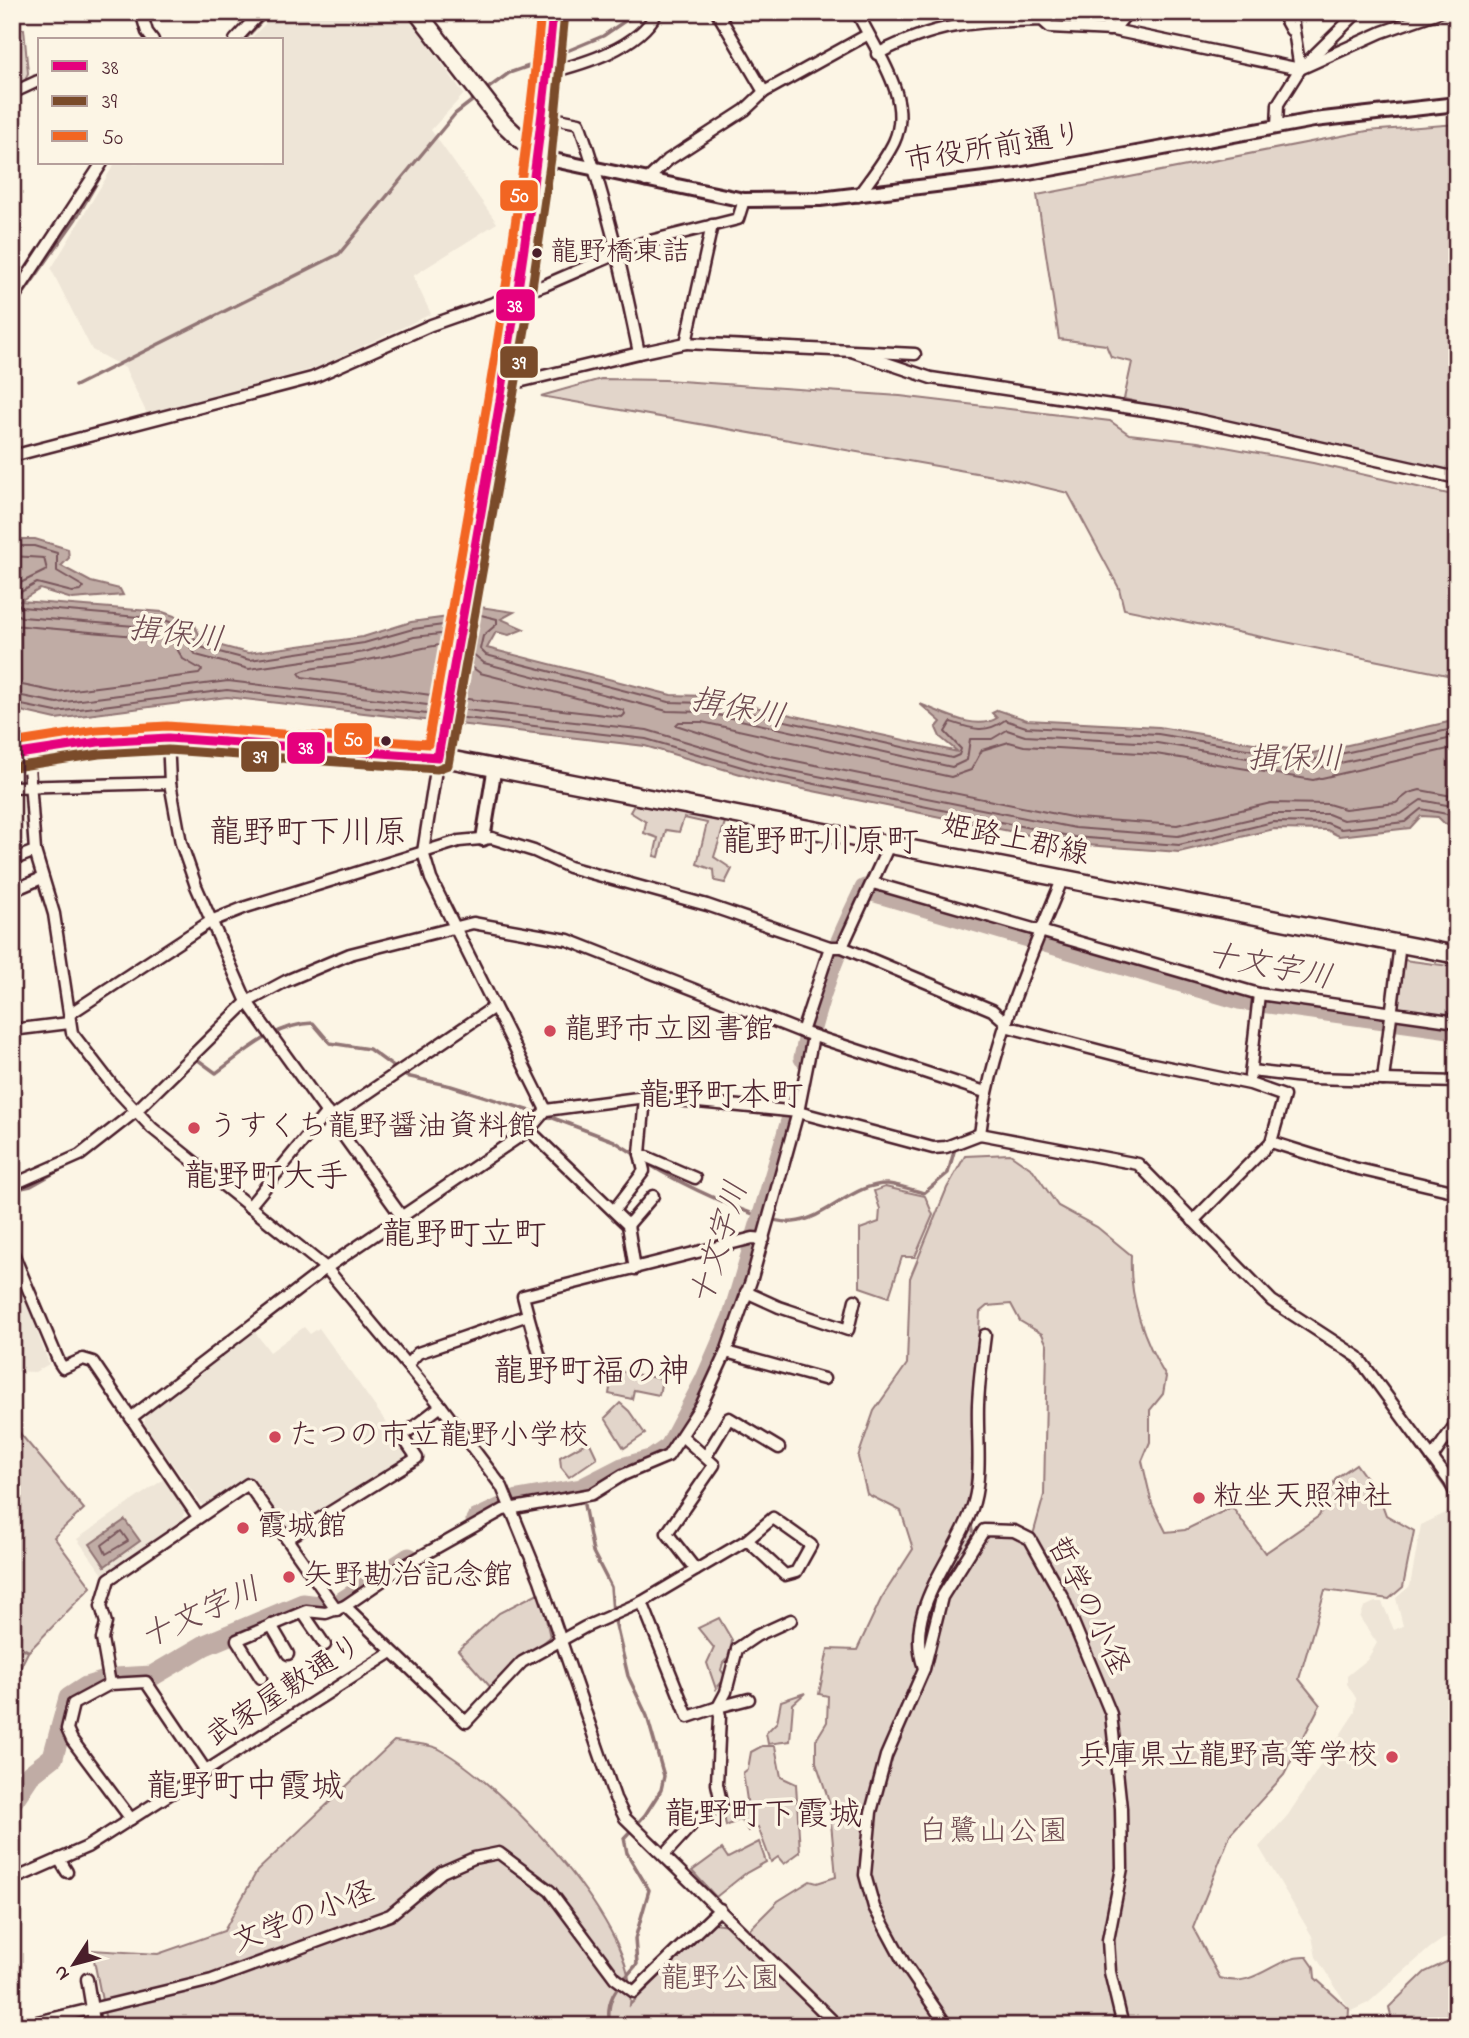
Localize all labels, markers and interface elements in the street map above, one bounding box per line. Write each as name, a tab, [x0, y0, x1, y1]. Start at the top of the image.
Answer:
legend	[38, 38, 284, 164]
text: 38	[102, 54, 119, 84]
text: 39	[102, 88, 118, 118]
street label: 市役所前通り	[902, 113, 1086, 185]
text: 50	[102, 124, 123, 154]
line badge: 50	[499, 179, 539, 212]
text: 50	[509, 184, 529, 211]
place label: 龍野橋東詰	[550, 233, 690, 274]
marker: 龍野橋東詰	[530, 246, 544, 260]
line badge: 38	[495, 288, 536, 322]
text: 38	[507, 294, 522, 321]
line badge: 39	[499, 345, 539, 379]
text: 39	[511, 351, 526, 378]
water label: 揖保川	[125, 607, 227, 665]
water label: 揖保川	[686, 678, 790, 742]
line badge: 50	[333, 722, 373, 756]
text: 50	[343, 728, 363, 755]
line badge: 38	[286, 731, 326, 765]
unlabelled marker	[379, 734, 393, 748]
text: 38	[298, 736, 313, 763]
water label: 揖保川	[1247, 737, 1343, 784]
line badge: 39	[240, 740, 280, 773]
text: 39	[252, 745, 267, 772]
street label: 姫路上郡線	[937, 804, 1093, 878]
district label: 龍野町下川原	[209, 810, 407, 858]
district label: 龍野町川原町	[721, 819, 919, 867]
water label: 十文字川	[1202, 933, 1336, 1003]
place label: 龍野市立図書館	[564, 1009, 774, 1053]
marker: 龍野市立図書館	[542, 1023, 558, 1039]
district label: 龍野町本町	[639, 1073, 804, 1121]
place label: うすくち龍野醤油資料館	[208, 1106, 537, 1150]
marker: うすくち龍野醤油資料館	[186, 1120, 202, 1136]
district label: 龍野町大手	[184, 1154, 349, 1202]
water label: 十文字川	[680, 1176, 762, 1312]
district label: 龍野町立町	[382, 1212, 547, 1260]
district label: 龍野町福の神	[493, 1349, 691, 1397]
place label: たつの市立龍野小学校	[289, 1415, 589, 1459]
marker: たつの市立龍野小学校	[267, 1429, 283, 1445]
place label: 粒坐天照神社	[1213, 1476, 1393, 1520]
marker: 粒坐天照神社	[1191, 1490, 1207, 1506]
place label: 霞城館	[257, 1506, 347, 1550]
marker: 霞城館	[235, 1520, 251, 1536]
street label: 哲学の小径	[1034, 1529, 1140, 1683]
place label: 矢野勘治記念館	[303, 1555, 513, 1599]
water label: 十文字川	[133, 1567, 269, 1663]
marker: 矢野勘治記念館	[281, 1569, 297, 1585]
street label: 武家屋敷通り	[198, 1625, 372, 1759]
place label: 兵庫県立龍野高等学校	[1078, 1735, 1378, 1779]
marker: 兵庫県立龍野高等学校	[1384, 1749, 1400, 1765]
district label: 龍野町中霞城	[146, 1764, 344, 1812]
district label: 龍野町下霞城	[664, 1792, 862, 1840]
park label: 白鷺山公園	[918, 1811, 1068, 1855]
street label: 文学の小径	[226, 1871, 382, 1965]
north arrow	[38, 1930, 108, 2000]
park label: 龍野公園	[660, 1958, 780, 2002]
text: N	[47, 1959, 77, 1986]

